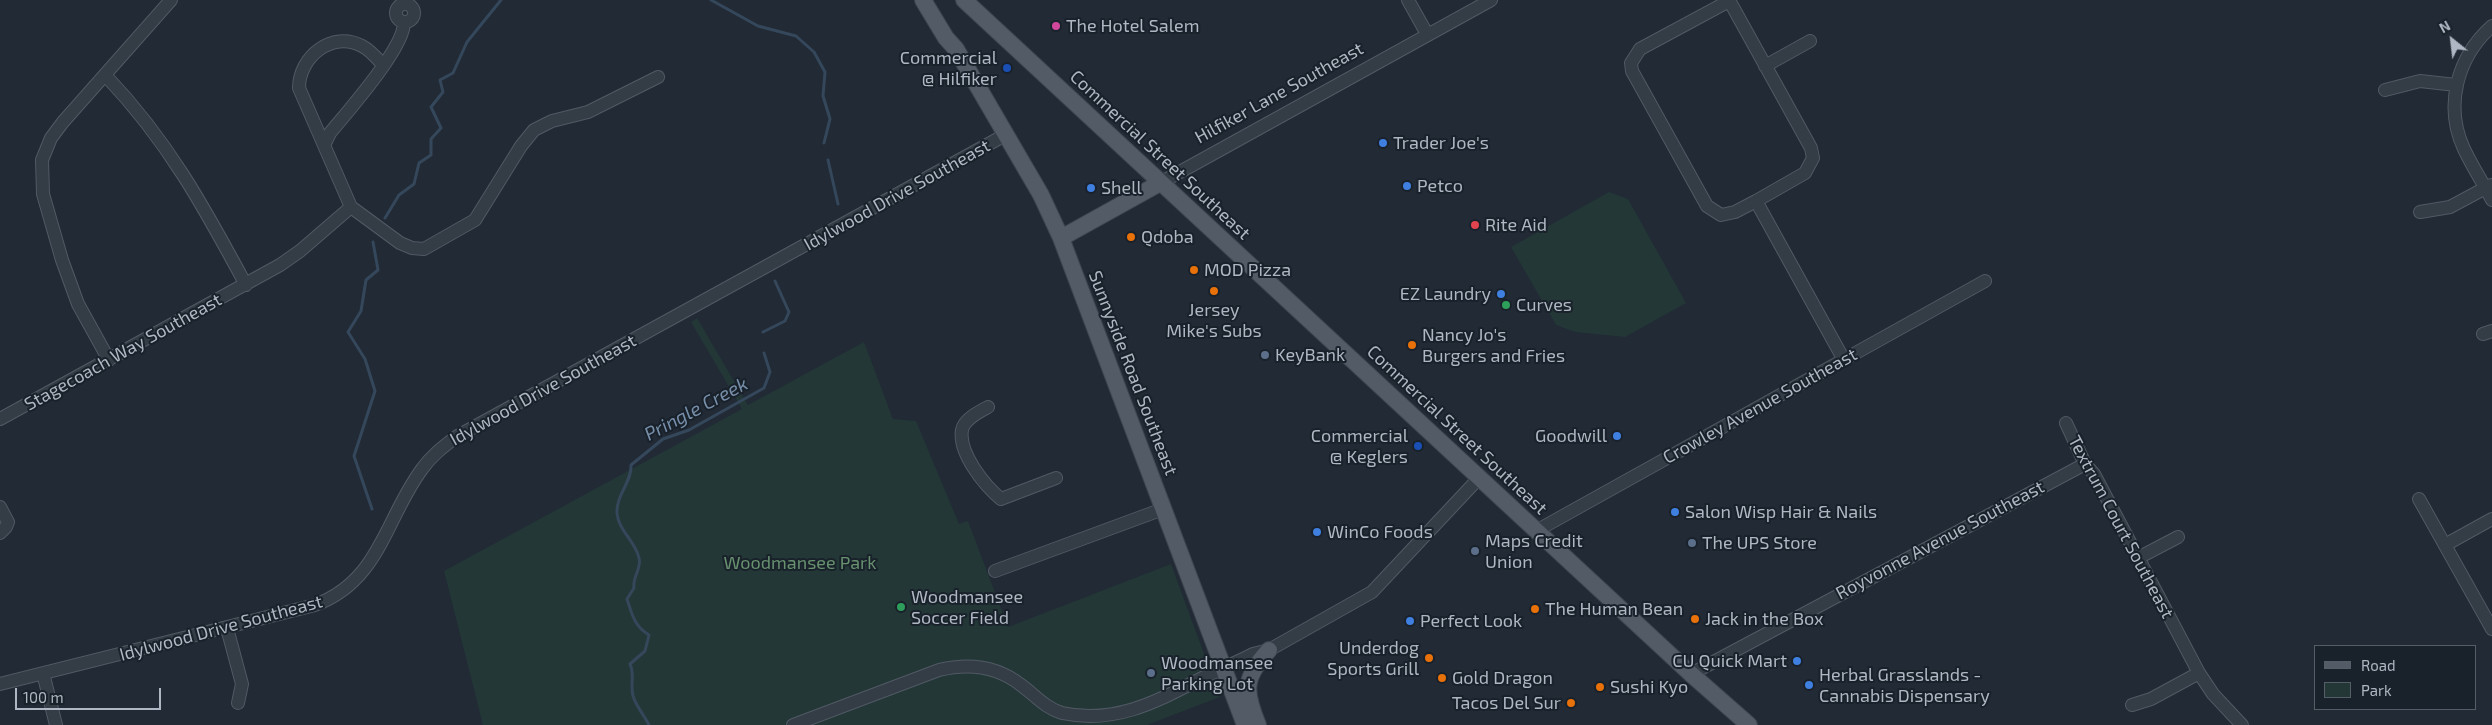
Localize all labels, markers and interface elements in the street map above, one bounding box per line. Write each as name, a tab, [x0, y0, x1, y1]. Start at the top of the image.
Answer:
place label: The Hotel Salem	[1066, 15, 1199, 37]
north arrow	[2427, 15, 2477, 65]
text: N	[2436, 17, 2453, 36]
marker: The Hotel Salem	[1050, 20, 1062, 32]
street label: Hilfiker Lane Southeast	[1191, 38, 1367, 148]
place label: Commercial @ Hilfiker	[900, 47, 997, 90]
marker: Commercial @ Hilfiker	[1001, 62, 1013, 74]
street label: Commercial Street Southeast	[1065, 66, 1255, 244]
place label: Trader Joe's	[1393, 132, 1489, 154]
street label: Idylwood Drive Southeast	[800, 135, 994, 255]
marker: Trader Joe's	[1377, 137, 1389, 149]
place label: Petco	[1417, 175, 1463, 197]
place label: Shell	[1101, 177, 1142, 199]
marker: Petco	[1401, 180, 1413, 192]
marker: Shell	[1085, 182, 1097, 194]
place label: Rite Aid	[1485, 214, 1547, 236]
marker: Rite Aid	[1469, 219, 1481, 231]
place label: Qdoba	[1141, 226, 1194, 248]
marker: Qdoba	[1125, 231, 1137, 243]
place label: MOD Pizza	[1204, 259, 1291, 281]
marker: MOD Pizza	[1188, 264, 1200, 276]
street label: Sunnyside Road Southeast	[1084, 268, 1182, 478]
place label: EZ Laundry	[1400, 283, 1491, 305]
marker: Jersey Mike's Subs	[1208, 285, 1220, 297]
marker: EZ Laundry	[1495, 288, 1507, 300]
street label: Stagecoach Way Southeast	[21, 289, 225, 415]
place label: Curves	[1516, 294, 1572, 316]
place label: Jersey Mike's Subs	[1166, 299, 1262, 342]
marker: Curves	[1500, 299, 1512, 311]
place label: Nancy Jo's Burgers and Fries	[1422, 324, 1565, 366]
street label: Idylwood Drive Southeast	[446, 330, 640, 450]
marker: Nancy Jo's Burgers and Fries	[1406, 339, 1418, 351]
street label: Commercial Street Southeast	[1362, 341, 1552, 519]
place label: KeyBank	[1275, 344, 1345, 366]
street label: Crowley Avenue Southeast	[1659, 344, 1861, 468]
marker: KeyBank	[1259, 349, 1271, 361]
water label: Pringle Creek	[640, 372, 752, 446]
place label: Commercial @ Keglers	[1311, 425, 1408, 468]
place label: Goodwill	[1535, 425, 1607, 447]
marker: Goodwill	[1611, 430, 1623, 442]
street label: Textrum Court Southeast	[2064, 432, 2178, 622]
marker: Commercial @ Keglers	[1412, 440, 1424, 452]
street label: Royvonne Avenue Southeast	[1832, 476, 2048, 604]
place label: Salon Wisp Hair & Nails	[1685, 501, 1877, 523]
marker: Salon Wisp Hair & Nails	[1669, 506, 1681, 518]
place label: WinCo Foods	[1327, 521, 1433, 543]
marker: WinCo Foods	[1311, 526, 1323, 538]
place label: Maps Credit Union	[1485, 530, 1583, 572]
place label: The UPS Store	[1702, 532, 1817, 554]
marker: The UPS Store	[1686, 537, 1698, 549]
marker: Maps Credit Union	[1469, 545, 1481, 557]
park label: Woodmansee Park	[724, 552, 876, 574]
place label: Woodmansee Soccer Field	[911, 586, 1023, 628]
street label: Idylwood Drive Southeast	[117, 590, 325, 666]
place label: The Human Bean	[1545, 598, 1683, 620]
marker: Woodmansee Soccer Field	[895, 601, 907, 613]
marker: The Human Bean	[1529, 603, 1541, 615]
place label: Jack in the Box	[1705, 608, 1824, 630]
place label: Perfect Look	[1420, 610, 1522, 632]
marker: Jack in the Box	[1689, 613, 1701, 625]
marker: Perfect Look	[1404, 615, 1416, 627]
place label: Underdog Sports Grill	[1327, 637, 1419, 680]
legend	[2314, 645, 2477, 710]
place label: CU Quick Mart	[1672, 650, 1787, 672]
place label: Woodmansee Parking Lot	[1161, 652, 1273, 694]
marker: Underdog Sports Grill	[1423, 652, 1435, 664]
marker: CU Quick Mart	[1791, 655, 1803, 667]
text: Road	[2361, 656, 2396, 674]
place label: Herbal Grasslands - Cannabis Dispensary	[1819, 664, 1990, 706]
marker: Woodmansee Parking Lot	[1145, 667, 1157, 679]
place label: Gold Dragon	[1452, 667, 1553, 689]
marker: Gold Dragon	[1436, 672, 1448, 684]
place label: Sushi Kyo	[1610, 676, 1688, 698]
scale bar	[18, 678, 164, 710]
marker: Herbal Grasslands - Cannabis Dispensary	[1803, 679, 1815, 691]
marker: Sushi Kyo	[1594, 681, 1606, 693]
text: Park	[2361, 681, 2392, 699]
text: 100 m	[23, 688, 64, 706]
place label: Tacos Del Sur	[1452, 692, 1561, 714]
marker: Tacos Del Sur	[1565, 697, 1577, 709]

